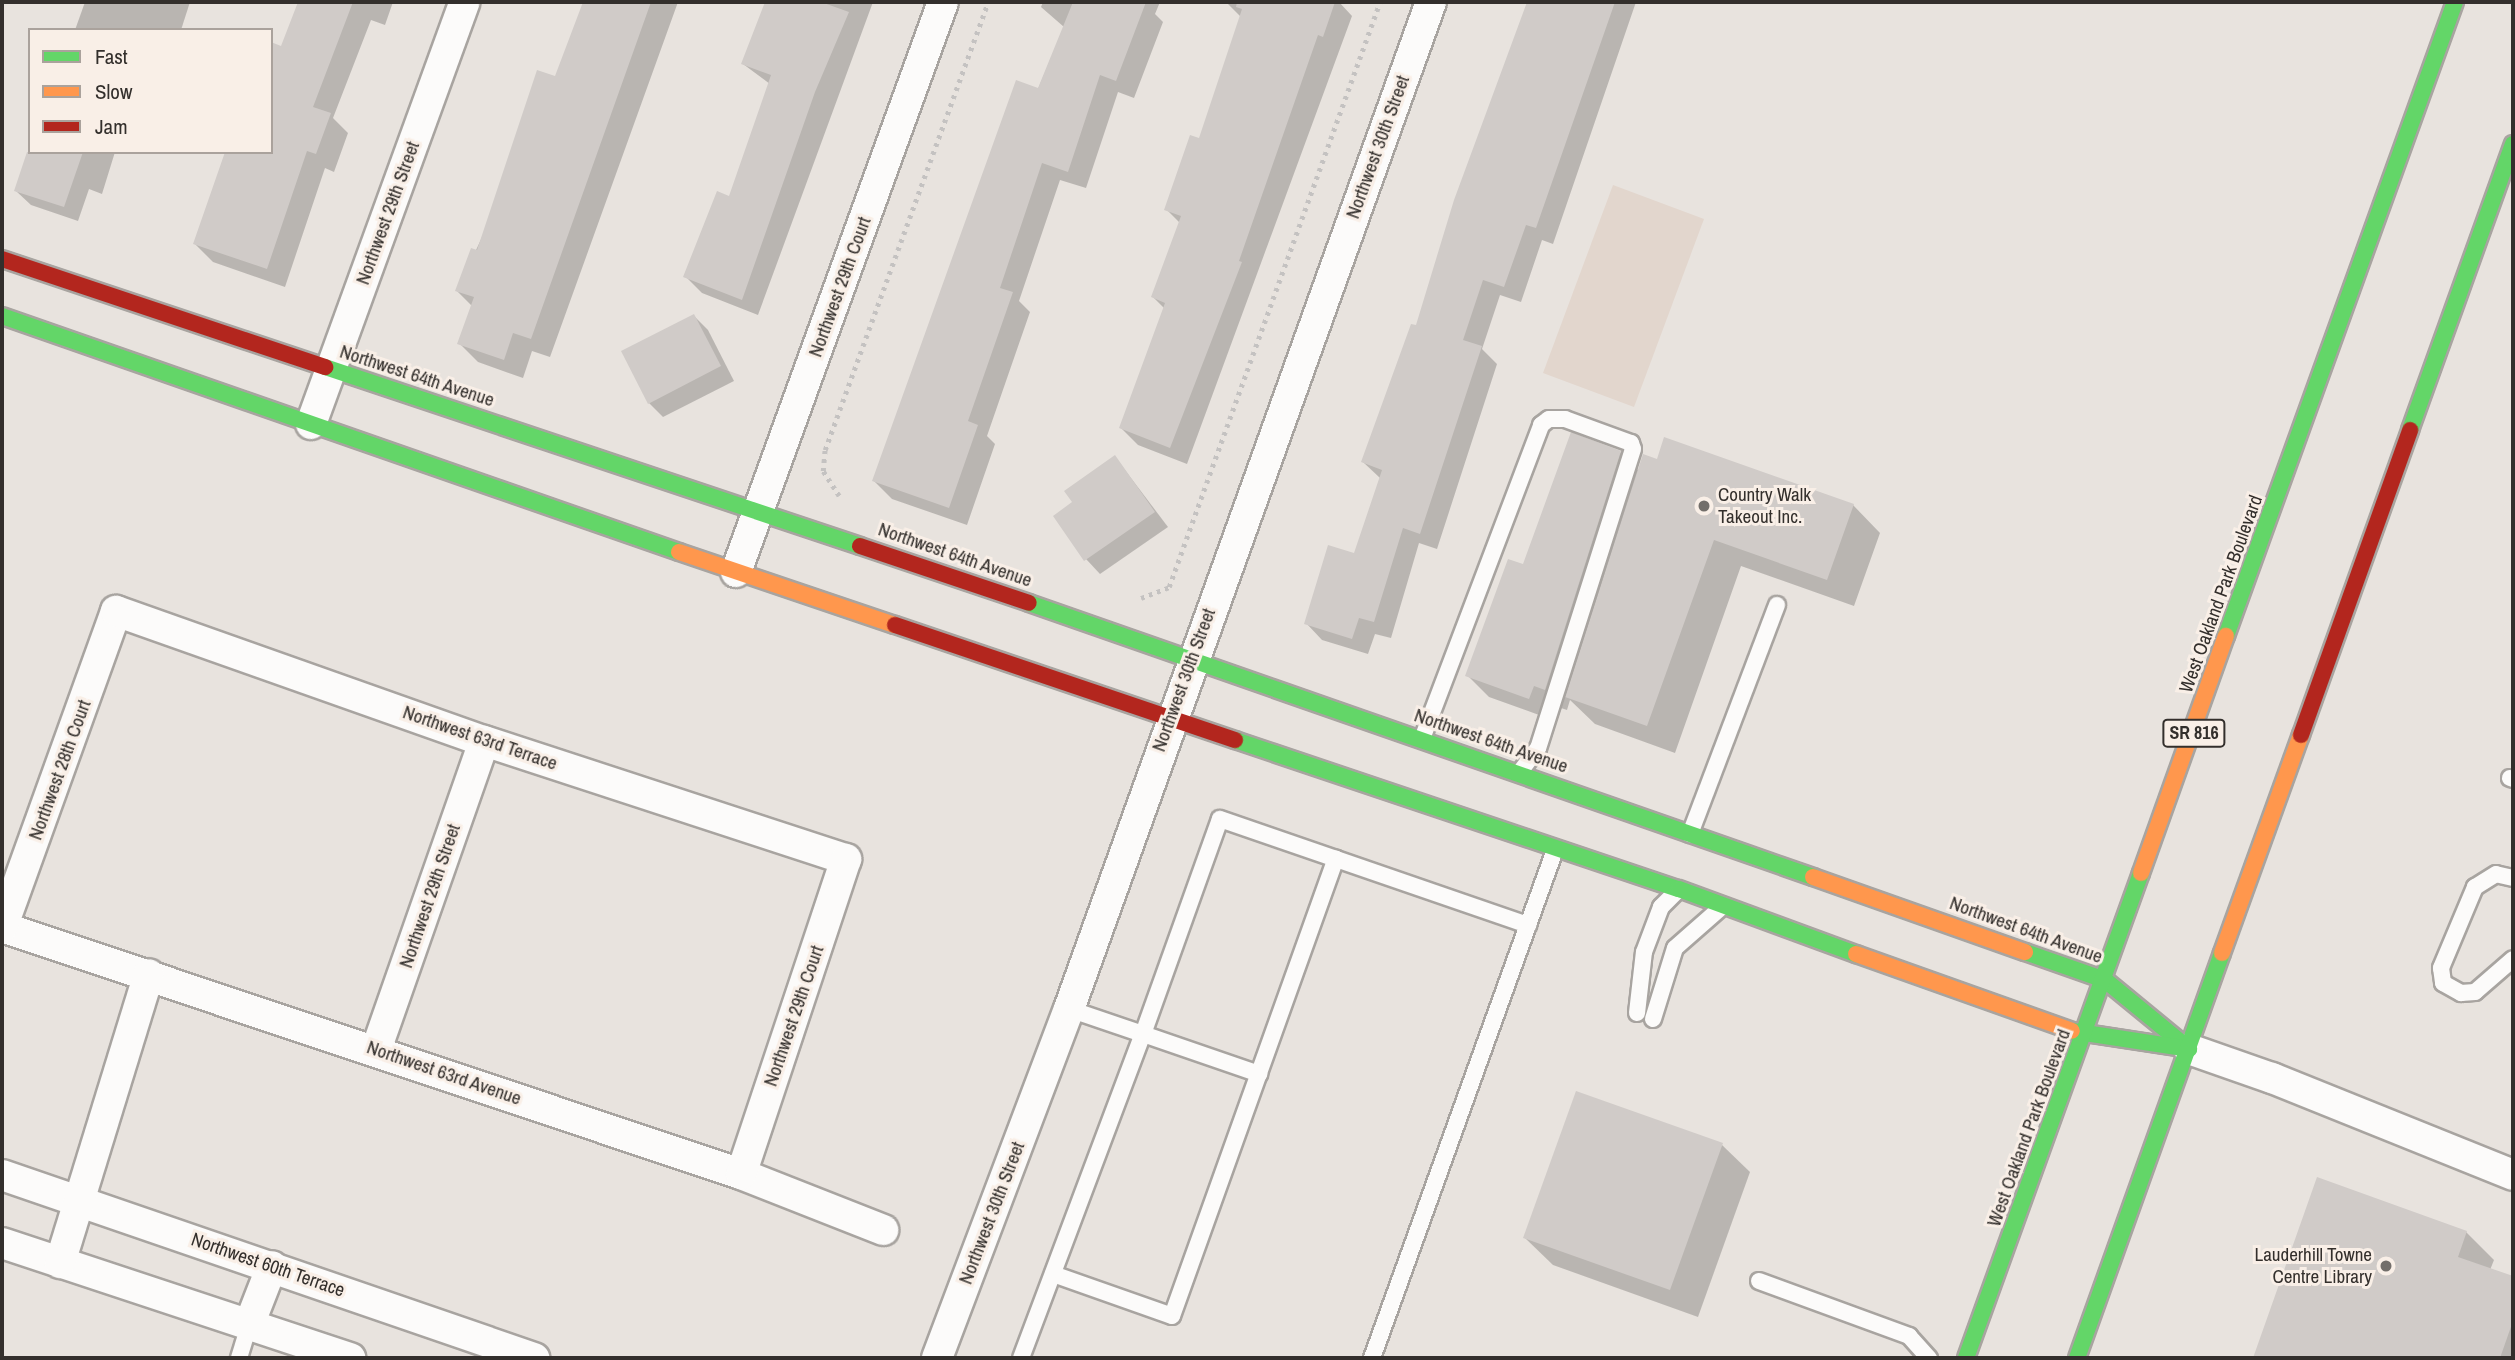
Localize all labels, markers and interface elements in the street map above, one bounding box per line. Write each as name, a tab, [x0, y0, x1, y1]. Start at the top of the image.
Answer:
legend	[28, 28, 273, 154]
text: Fast	[95, 42, 128, 71]
street label: Northwest 30th Street	[1342, 72, 1414, 222]
text: Slow	[95, 77, 132, 106]
text: Jam	[95, 112, 128, 141]
street label: Northwest 29th Street	[352, 138, 424, 288]
street label: Northwest 29th Court	[804, 214, 876, 360]
street label: Northwest 64th Avenue	[337, 340, 497, 412]
place label: Country Walk Takeout Inc.	[1718, 484, 1811, 528]
street label: West Oakland Park Boulevard	[2175, 492, 2267, 696]
marker: Country Walk Takeout Inc.	[1696, 498, 1712, 514]
street label: Northwest 64th Avenue	[875, 518, 1035, 592]
street label: Northwest 30th Street	[1148, 605, 1220, 755]
street label: Northwest 28th Court	[24, 697, 96, 843]
street label: Northwest 63rd Terrace	[400, 701, 560, 775]
street label: Northwest 64th Avenue	[1411, 704, 1571, 778]
road number: SR 816	[2161, 718, 2227, 748]
street label: Northwest 29th Street	[395, 821, 465, 971]
street label: Northwest 64th Avenue	[1946, 892, 2106, 968]
street label: Northwest 29th Court	[759, 943, 829, 1089]
street label: West Oakland Park Boulevard	[1983, 1026, 2075, 1230]
street label: Northwest 63rd Avenue	[363, 1036, 525, 1110]
street label: Northwest 30th Street	[954, 1139, 1030, 1287]
street label: Northwest 60th Terrace	[188, 1228, 348, 1302]
place label: Lauderhill Towne Centre Library	[2254, 1244, 2372, 1288]
marker: Lauderhill Towne Centre Library	[2378, 1258, 2394, 1274]

